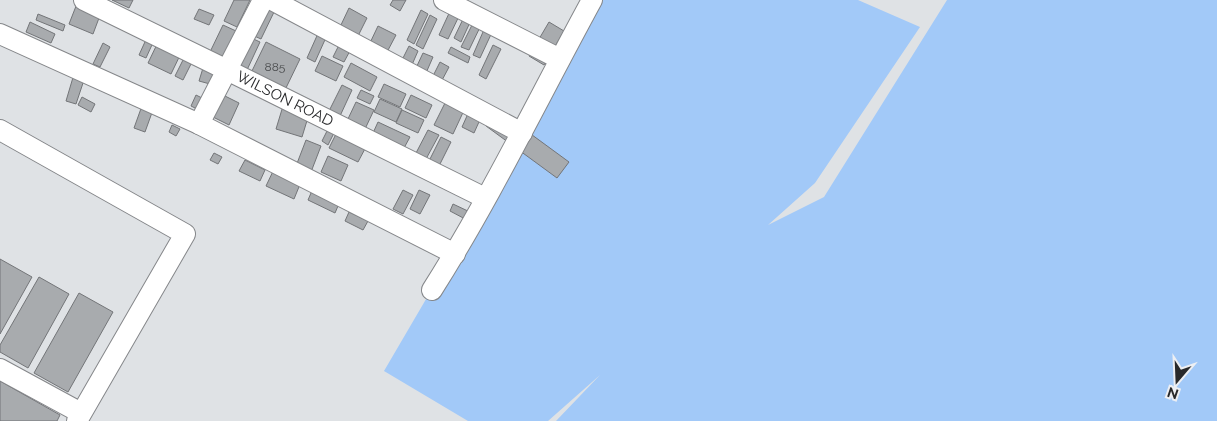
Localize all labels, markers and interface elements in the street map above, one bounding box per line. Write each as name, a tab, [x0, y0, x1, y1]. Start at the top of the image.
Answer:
house number: 885	[265, 60, 286, 74]
street label: WILSON ROAD	[234, 67, 337, 130]
north arrow	[1152, 356, 1202, 406]
text: N	[1165, 384, 1180, 403]

